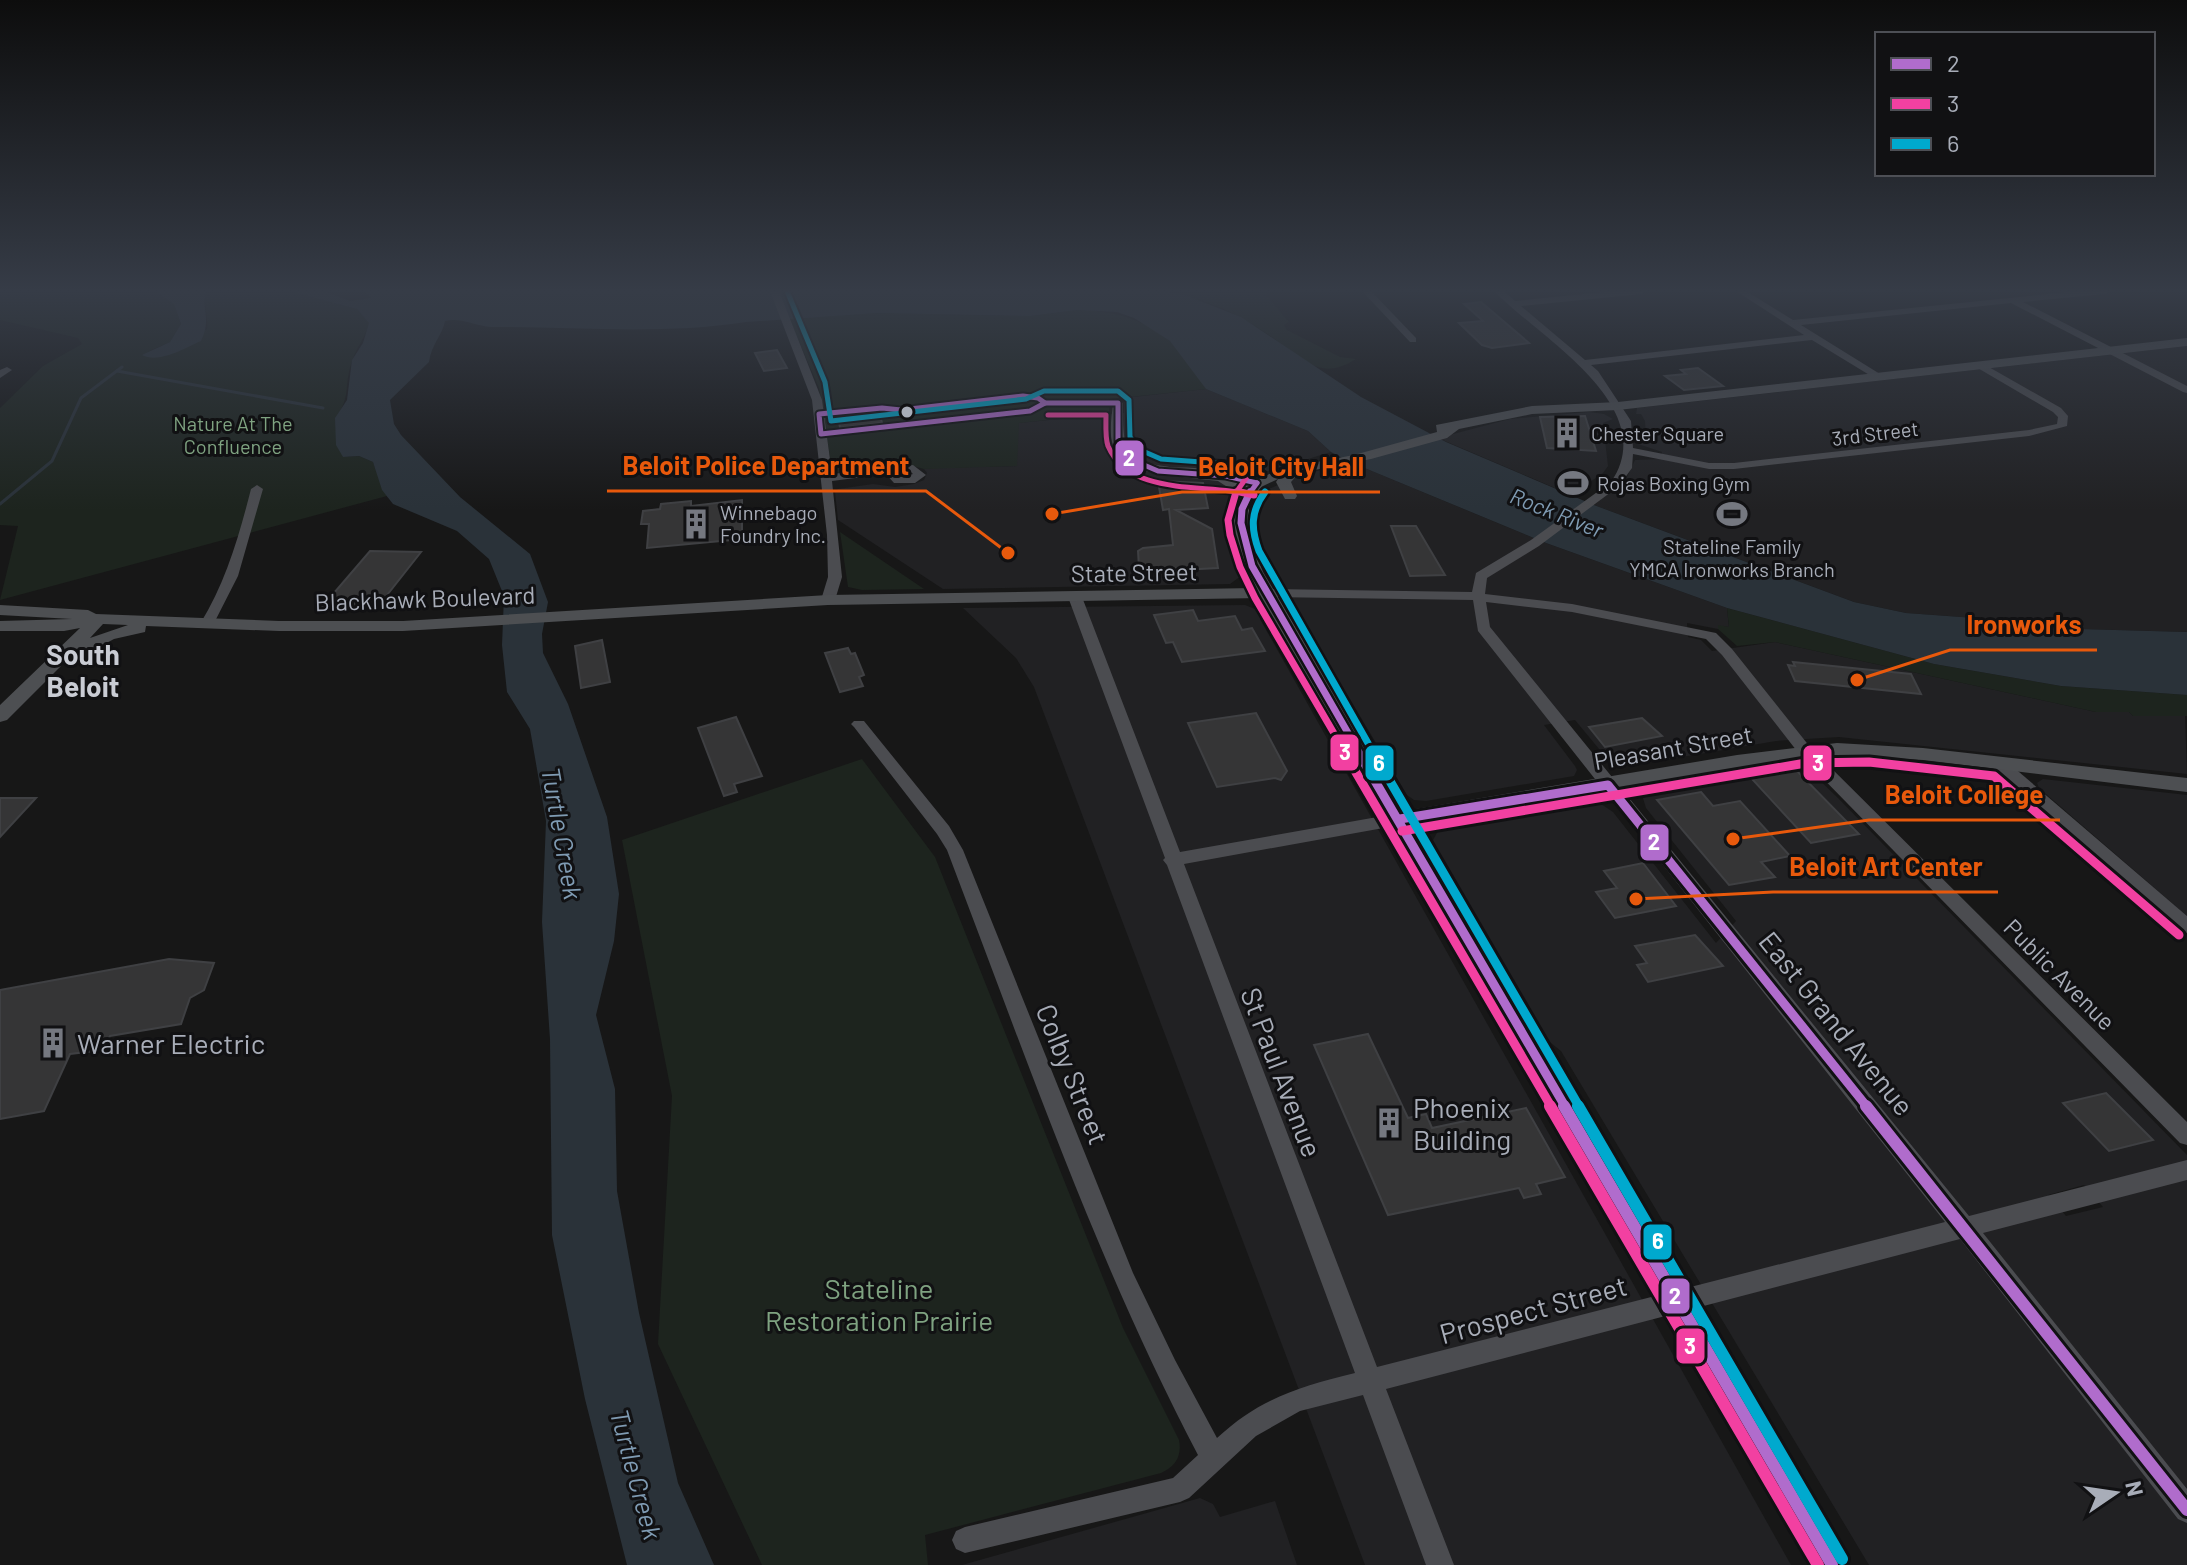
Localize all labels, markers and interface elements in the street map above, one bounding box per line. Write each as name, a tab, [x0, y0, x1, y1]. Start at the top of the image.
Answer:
legend	[1875, 32, 2155, 176]
text: 2	[1947, 48, 1960, 77]
text: 3	[1947, 88, 1959, 117]
text: 6	[1947, 128, 1959, 157]
unlabelled marker	[899, 404, 915, 420]
park label: Nature At The Confluence	[173, 411, 293, 458]
building icon: Chester Square	[1550, 416, 1584, 450]
street label: 3rd Street	[1830, 416, 1920, 450]
place label: Chester Square	[1591, 421, 1724, 445]
line badge: 2	[1114, 439, 1145, 477]
callout: Beloit Police Department	[607, 441, 926, 491]
callout: Beloit City Hall	[1182, 442, 1380, 492]
text: 2	[1123, 444, 1135, 470]
text: Beloit Police Department	[623, 449, 910, 480]
text: Beloit City Hall	[1198, 450, 1364, 481]
sports icon: Rojas Boxing Gym	[1556, 466, 1590, 500]
place label: Rojas Boxing Gym	[1597, 471, 1750, 495]
water label: Rock River	[1507, 482, 1608, 543]
sports icon: Stateline Family YMCA Ironworks Branch	[1715, 497, 1749, 531]
place label: Winnebago Foundry Inc.	[720, 500, 826, 547]
building icon: Winnebago Foundry Inc.	[679, 507, 713, 541]
place label: Stateline Family YMCA Ironworks Branch	[1629, 534, 1835, 581]
street label: State Street	[1071, 556, 1197, 588]
street label: Blackhawk Boulevard	[314, 580, 536, 616]
callout: Ironworks	[1950, 600, 2097, 650]
text: Ironworks	[1966, 608, 2082, 639]
district label: South Beloit	[46, 637, 120, 703]
street label: Pleasant Street	[1591, 719, 1755, 775]
line badge: 3	[1329, 733, 1360, 772]
text: 3	[1339, 738, 1351, 764]
line badge: 6	[1364, 744, 1395, 782]
line badge: 3	[1802, 744, 1833, 782]
text: 6	[1373, 749, 1385, 775]
text: 3	[1812, 749, 1824, 775]
water label: Turtle Creek	[536, 765, 590, 902]
callout: Beloit College	[1869, 770, 2060, 820]
text: Beloit College	[1885, 778, 2043, 809]
line badge: 2	[1639, 823, 1670, 862]
text: 2	[1648, 828, 1660, 854]
callout: Beloit Art Center	[1773, 842, 1998, 892]
text: Beloit Art Center	[1789, 850, 1983, 881]
street label: Public Avenue	[1998, 912, 2122, 1036]
street label: East Grand Avenue	[1752, 924, 1922, 1122]
street label: St Paul Avenue	[1234, 982, 1330, 1162]
street label: Colby Street	[1029, 999, 1117, 1149]
building icon: Warner Electric	[36, 1026, 70, 1060]
place label: Warner Electric	[77, 1026, 265, 1060]
place label: Phoenix Building	[1413, 1090, 1511, 1156]
building icon: Phoenix Building	[1372, 1106, 1406, 1140]
line badge: 6	[1642, 1223, 1673, 1261]
text: 6	[1652, 1227, 1664, 1253]
street label: Prospect Street	[1436, 1268, 1630, 1350]
park label: Stateline Restoration Prairie	[765, 1271, 993, 1337]
line badge: 2	[1660, 1277, 1691, 1315]
text: 2	[1669, 1282, 1681, 1308]
line badge: 3	[1675, 1327, 1706, 1365]
text: 3	[1684, 1332, 1696, 1358]
water label: Turtle Creek	[605, 1405, 669, 1543]
north arrow	[2075, 1453, 2155, 1533]
text: N	[2121, 1478, 2150, 1498]

